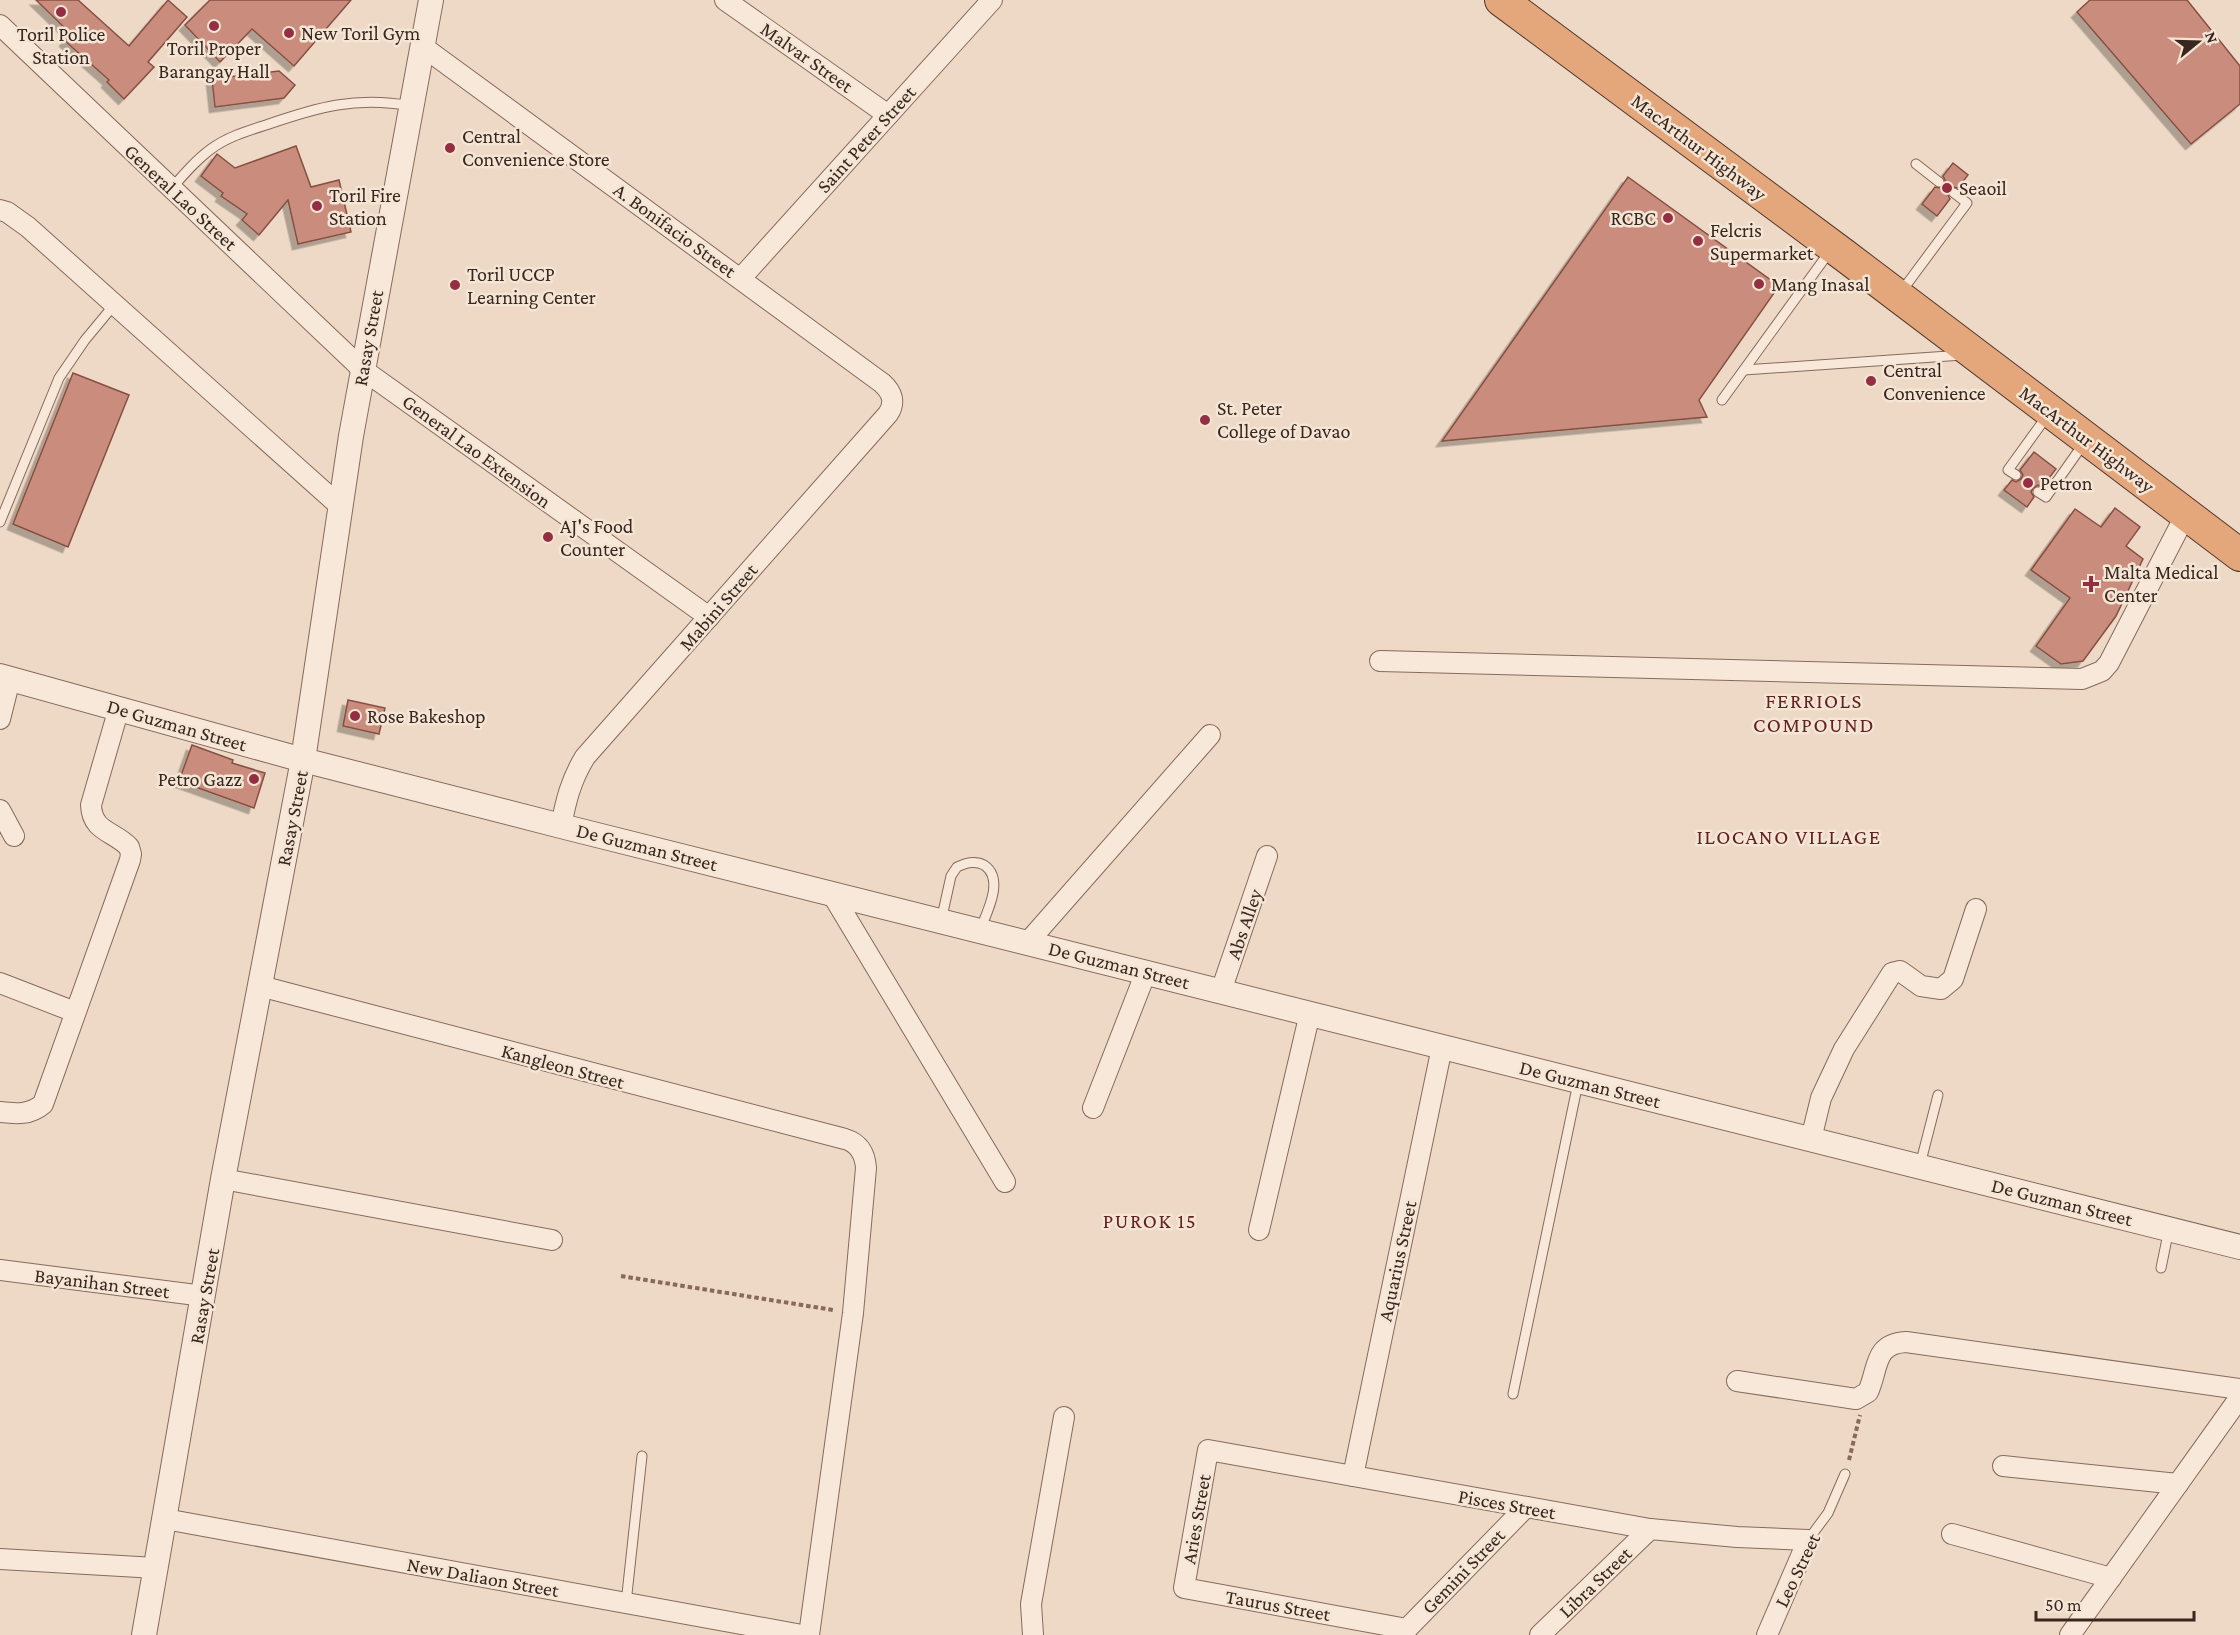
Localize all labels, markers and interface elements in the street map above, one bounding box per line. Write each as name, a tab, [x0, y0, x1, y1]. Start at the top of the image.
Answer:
marker: Toril Police Station	[54, 5, 68, 19]
north arrow	[2168, 12, 2228, 72]
street label: Malvar Street	[757, 17, 858, 97]
marker: Toril Proper Barangay Hall	[207, 19, 221, 33]
place label: New Toril Gym	[301, 22, 420, 45]
place label: Toril Police Station	[17, 23, 105, 68]
marker: New Toril Gym	[282, 26, 296, 40]
text: N	[2202, 29, 2222, 45]
place label: Toril Proper Barangay Hall	[158, 37, 270, 83]
street label: Saint Peter Street	[812, 81, 920, 197]
street label: MacArthur Highway	[1627, 89, 1771, 206]
place label: Central Convenience Store	[462, 125, 610, 170]
street label: General Lao Street	[120, 139, 242, 255]
marker: Central Convenience Store	[443, 141, 457, 155]
place label: Seaoil	[1959, 177, 2007, 199]
street label: A. Bonifacio Street	[610, 178, 741, 282]
marker: Seaoil	[1940, 181, 1954, 195]
place label: Toril Fire Station	[329, 184, 401, 229]
marker: Toril Fire Station	[310, 199, 324, 213]
place label: RCBC	[1611, 207, 1656, 229]
marker: RCBC	[1661, 211, 1675, 225]
place label: Felcris Supermarket	[1710, 219, 1814, 265]
marker: Felcris Supermarket	[1691, 234, 1705, 248]
place label: Toril UCCP Learning Center	[467, 263, 596, 309]
place label: Mang Inasal	[1771, 273, 1869, 296]
marker: Mang Inasal	[1752, 277, 1766, 291]
marker: Toril UCCP Learning Center	[448, 278, 462, 292]
street label: Rasay Street	[349, 288, 388, 388]
place label: Central Convenience	[1883, 359, 1986, 404]
marker: Central Convenience	[1864, 374, 1878, 388]
street label: MacArthur Highway	[2015, 381, 2159, 498]
street label: General Lao Extension	[398, 390, 556, 512]
place label: St. Peter College of Davao	[1217, 397, 1350, 443]
marker: St. Peter College of Davao	[1198, 413, 1212, 427]
place label: Petron	[2040, 472, 2093, 494]
marker: Petron	[2021, 476, 2035, 490]
place label: AJ's Food Counter	[560, 515, 634, 560]
marker: AJ's Food Counter	[541, 530, 555, 544]
street label: Mabini Street	[674, 559, 762, 655]
place label: Malta Medical Center	[2104, 561, 2219, 606]
marker: Malta Medical Center	[2082, 575, 2100, 593]
district label: FERRIOLS COMPOUND	[1753, 689, 1875, 737]
street label: De Guzman Street	[105, 695, 250, 756]
place label: Rose Bakeshop	[367, 705, 486, 728]
marker: Rose Bakeshop	[348, 709, 362, 723]
place label: Petro Gazz	[158, 768, 242, 790]
street label: Rasay Street	[272, 768, 313, 868]
marker: Petro Gazz	[247, 772, 261, 786]
street label: De Guzman Street	[574, 819, 720, 875]
district label: ILOCANO VILLAGE	[1696, 825, 1882, 849]
street label: Abs Alley	[1222, 885, 1267, 962]
street label: De Guzman Street	[1046, 937, 1192, 993]
street label: Kangleon Street	[499, 1039, 627, 1094]
street label: De Guzman Street	[1517, 1056, 1663, 1112]
street label: De Guzman Street	[1989, 1174, 2135, 1230]
street label: Aquarius Street	[1373, 1198, 1422, 1324]
district label: PUROK 15	[1103, 1209, 1197, 1233]
street label: Rasay Street	[185, 1246, 224, 1346]
street label: Bayanihan Street	[33, 1264, 171, 1303]
street label: Aries Street	[1177, 1472, 1215, 1566]
street label: Pisces Street	[1457, 1485, 1558, 1523]
street label: Gemini Street	[1417, 1524, 1509, 1618]
street label: Leo Street	[1770, 1529, 1824, 1610]
street label: Libra Street	[1554, 1542, 1636, 1622]
street label: New Daliaon Street	[405, 1553, 561, 1601]
scale bar	[2036, 1584, 2194, 1622]
street label: Taurus Street	[1224, 1585, 1333, 1625]
text: 50 m	[2045, 1595, 2082, 1615]

